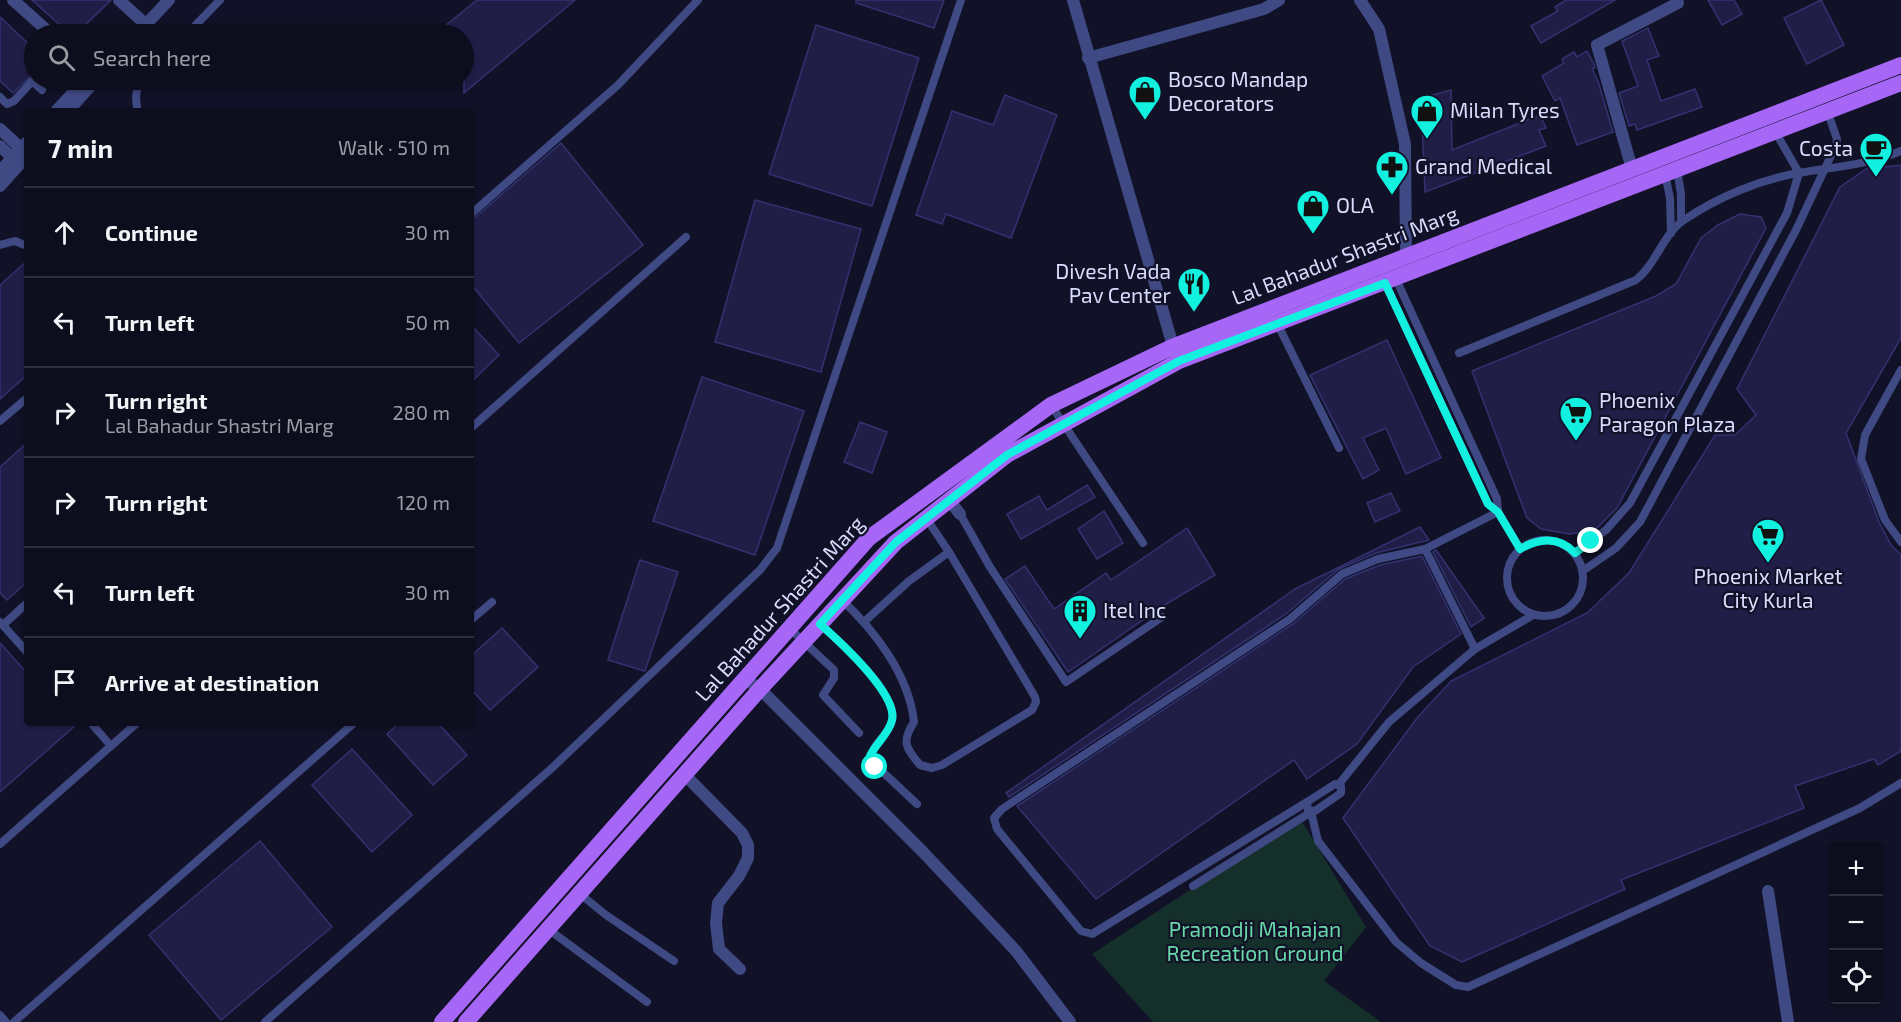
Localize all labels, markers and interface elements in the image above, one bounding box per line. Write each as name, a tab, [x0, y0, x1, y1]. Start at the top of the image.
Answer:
search box	[24, 24, 474, 90]
icon: search	[45, 41, 78, 74]
text: Search here	[93, 44, 211, 70]
place label: Bosco Mandap Decorators	[1168, 66, 1308, 115]
shop icon: Bosco Mandap Decorators	[1127, 74, 1163, 121]
shop icon: Milan Tyres	[1409, 93, 1445, 140]
place label: Milan Tyres	[1450, 97, 1560, 122]
cafe icon: Costa	[1858, 131, 1894, 178]
text: 7 min	[48, 132, 113, 163]
text: Walk · 510 m	[338, 135, 450, 159]
place label: Costa	[1799, 135, 1853, 160]
pharmacy icon: Grand Medical	[1374, 149, 1410, 196]
place label: Grand Medical	[1415, 153, 1553, 178]
shop icon: OLA	[1295, 188, 1331, 235]
place label: OLA	[1336, 192, 1374, 217]
street label: Lal Bahadur Shastri Marg	[1228, 200, 1461, 309]
icon: ahead	[48, 216, 81, 249]
text: Continue	[105, 219, 198, 245]
text: 30 m	[405, 220, 450, 244]
place label: Divesh Vada Pav Center	[1055, 258, 1172, 307]
restaurant icon: Divesh Vada Pav Center	[1176, 266, 1212, 313]
icon: left	[48, 306, 81, 339]
text: Turn left	[105, 309, 194, 335]
text: 50 m	[405, 310, 450, 334]
text: Turn right	[105, 387, 207, 413]
place label: Phoenix Paragon Plaza	[1599, 387, 1736, 436]
supermarket icon: Phoenix Paragon Plaza	[1558, 395, 1594, 442]
icon: right	[48, 396, 81, 429]
text: 280 m	[393, 400, 450, 424]
text: Lal Bahadur Shastri Marg	[105, 413, 334, 437]
icon: right	[48, 486, 81, 519]
text: Turn right	[105, 489, 207, 515]
text: 120 m	[397, 490, 450, 514]
street label: Lal Bahadur Shastri Marg	[689, 510, 869, 706]
supermarket icon: Phoenix Market City Kurla	[1750, 517, 1786, 564]
route end	[1577, 527, 1603, 553]
place label: Phoenix Market City Kurla	[1694, 563, 1843, 612]
icon: left	[48, 576, 81, 609]
text: Turn left	[105, 579, 194, 605]
text: 30 m	[405, 580, 450, 604]
building icon: Itel Inc	[1062, 593, 1098, 640]
place label: Itel Inc	[1103, 597, 1166, 622]
icon: arrive	[48, 666, 81, 699]
text: Arrive at destination	[105, 669, 319, 695]
route start	[861, 753, 887, 779]
map controls	[1829, 842, 1883, 1004]
button: +	[1829, 842, 1883, 896]
button: −	[1829, 896, 1883, 950]
park label: Pramodji Mahajan Recreation Ground	[1167, 916, 1343, 965]
button: locate	[1829, 950, 1883, 1004]

